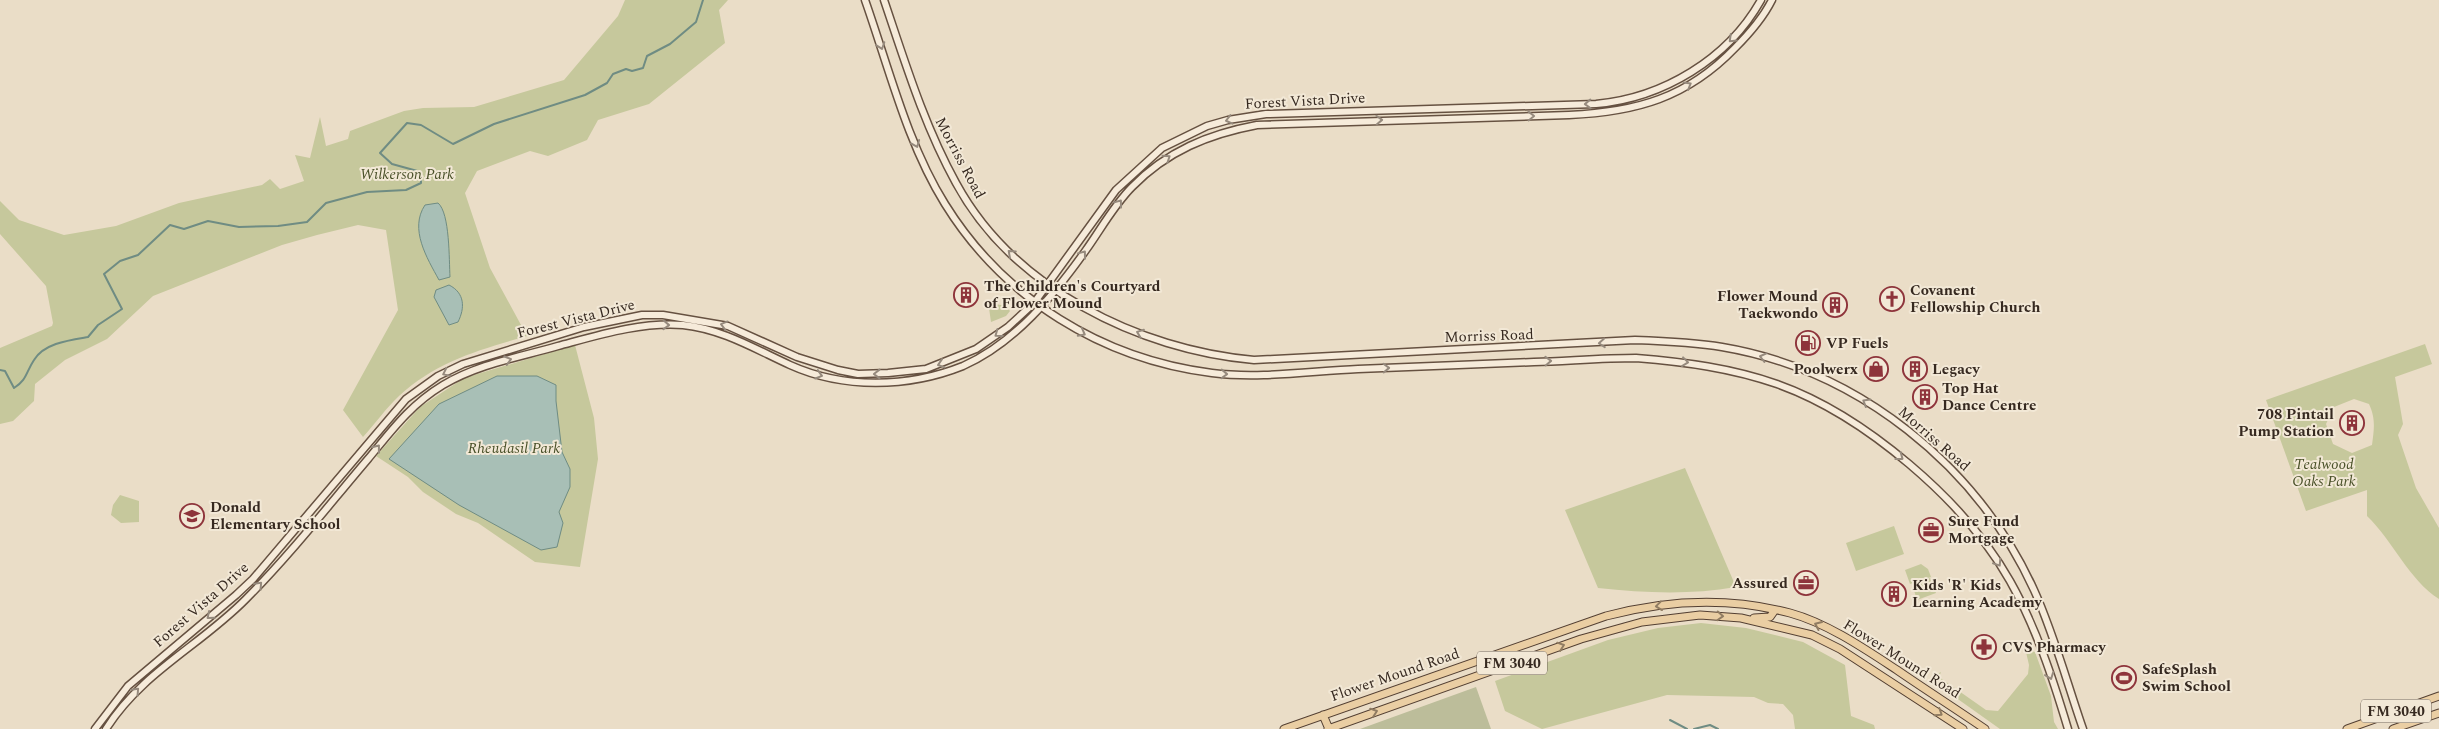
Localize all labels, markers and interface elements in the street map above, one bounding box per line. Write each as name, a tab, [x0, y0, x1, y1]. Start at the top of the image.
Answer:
one-way arrow	[1729, 33, 1738, 42]
one-way arrow	[875, 41, 885, 50]
one-way arrow	[1683, 82, 1692, 92]
street label: Forest Vista Drive	[1244, 86, 1366, 116]
one-way arrow	[1583, 99, 1591, 109]
one-way arrow	[1528, 111, 1536, 121]
street label: Morriss Road	[929, 113, 991, 203]
one-way arrow	[1225, 114, 1234, 125]
one-way arrow	[1375, 115, 1383, 126]
one-way arrow	[910, 139, 921, 148]
one-way arrow	[1161, 155, 1171, 164]
park label: Wilkerson Park	[360, 163, 454, 186]
one-way arrow	[1113, 199, 1122, 209]
one-way arrow	[1007, 250, 1016, 259]
one-way arrow	[1077, 250, 1086, 260]
place label: The Children's Courtyard of Flower Mound	[984, 275, 1161, 315]
place label: Covanent Fellowship Church	[1910, 279, 2041, 319]
building icon: The Children's Courtyard of Flower Mound	[953, 282, 979, 308]
place label: Flower Mound Taekwondo	[1717, 285, 1818, 325]
church icon: Covanent Fellowship Church	[1879, 286, 1905, 312]
building icon: Flower Mound Taekwondo	[1822, 292, 1848, 318]
street label: Forest Vista Drive	[515, 293, 637, 345]
one-way arrow	[663, 320, 671, 330]
one-way arrow	[720, 320, 729, 331]
street label: Morriss Road	[1444, 323, 1534, 349]
one-way arrow	[1076, 327, 1085, 337]
one-way arrow	[994, 328, 1003, 338]
one-way arrow	[1136, 329, 1145, 340]
fuel station icon: VP Fuels	[1795, 330, 1821, 356]
place label: VP Fuels	[1826, 332, 1889, 355]
one-way arrow	[1598, 337, 1606, 348]
one-way arrow	[1758, 352, 1767, 363]
one-way arrow	[504, 355, 513, 366]
one-way arrow	[1545, 356, 1553, 367]
shop icon: Poolwerx	[1863, 356, 1889, 382]
building icon: Legacy	[1902, 356, 1928, 382]
one-way arrow	[1681, 357, 1689, 367]
one-way arrow	[937, 358, 945, 368]
place label: Poolwerx	[1794, 358, 1858, 381]
place label: Legacy	[1932, 358, 1980, 381]
one-way arrow	[1382, 363, 1390, 373]
one-way arrow	[442, 366, 451, 377]
one-way arrow	[873, 368, 881, 379]
one-way arrow	[1220, 368, 1228, 379]
one-way arrow	[815, 370, 823, 380]
place label: Top Hat Dance Centre	[1942, 377, 2036, 417]
building icon: Top Hat Dance Centre	[1912, 384, 1938, 410]
one-way arrow	[1863, 399, 1872, 408]
street label: Morriss Road	[1893, 401, 1975, 477]
place label: 708 Pintail Pump Station	[2238, 403, 2334, 443]
building icon: 708 Pintail Pump Station	[2339, 410, 2365, 436]
park label: Rheudasil Park	[468, 437, 560, 460]
one-way arrow	[371, 445, 379, 454]
one-way arrow	[1894, 451, 1904, 460]
park label: Tealwood Oaks Park	[2292, 453, 2356, 493]
place label: Donald Elementary School	[210, 496, 341, 536]
school or university icon: Donald Elementary School	[179, 503, 205, 529]
place label: Sure Fund Mortgage	[1948, 510, 2020, 550]
office icon: Sure Fund Mortgage	[1918, 517, 1944, 543]
street label: Forest Vista Drive	[148, 557, 254, 653]
one-way arrow	[1992, 557, 2001, 567]
office icon: Assured	[1793, 570, 1819, 596]
place label: Assured	[1732, 572, 1788, 595]
place label: Kids 'R' Kids Learning Academy	[1912, 574, 2043, 614]
building icon: Kids 'R' Kids Learning Academy	[1881, 581, 1907, 607]
one-way arrow	[253, 582, 262, 591]
one-way arrow	[1654, 600, 1662, 611]
one-way arrow	[207, 611, 216, 620]
one-way arrow	[1717, 611, 1725, 622]
street label: Flower Mound Road	[1839, 613, 1965, 705]
one-way arrow	[1814, 620, 1823, 631]
pharmacy icon: CVS Pharmacy	[1971, 634, 1997, 660]
place label: CVS Pharmacy	[2002, 636, 2106, 659]
street label: Flower Mound Road	[1327, 642, 1463, 708]
one-way arrow	[1556, 642, 1565, 652]
road number: FM 3040	[1477, 651, 1547, 674]
place label: SafeSplash Swim School	[2142, 658, 2231, 698]
sports icon: SafeSplash Swim School	[2111, 665, 2137, 691]
one-way arrow	[2044, 671, 2055, 680]
one-way arrow	[130, 687, 139, 696]
road number: FM 3040	[2361, 699, 2431, 722]
one-way arrow	[1370, 707, 1378, 717]
one-way arrow	[1933, 707, 1942, 716]

